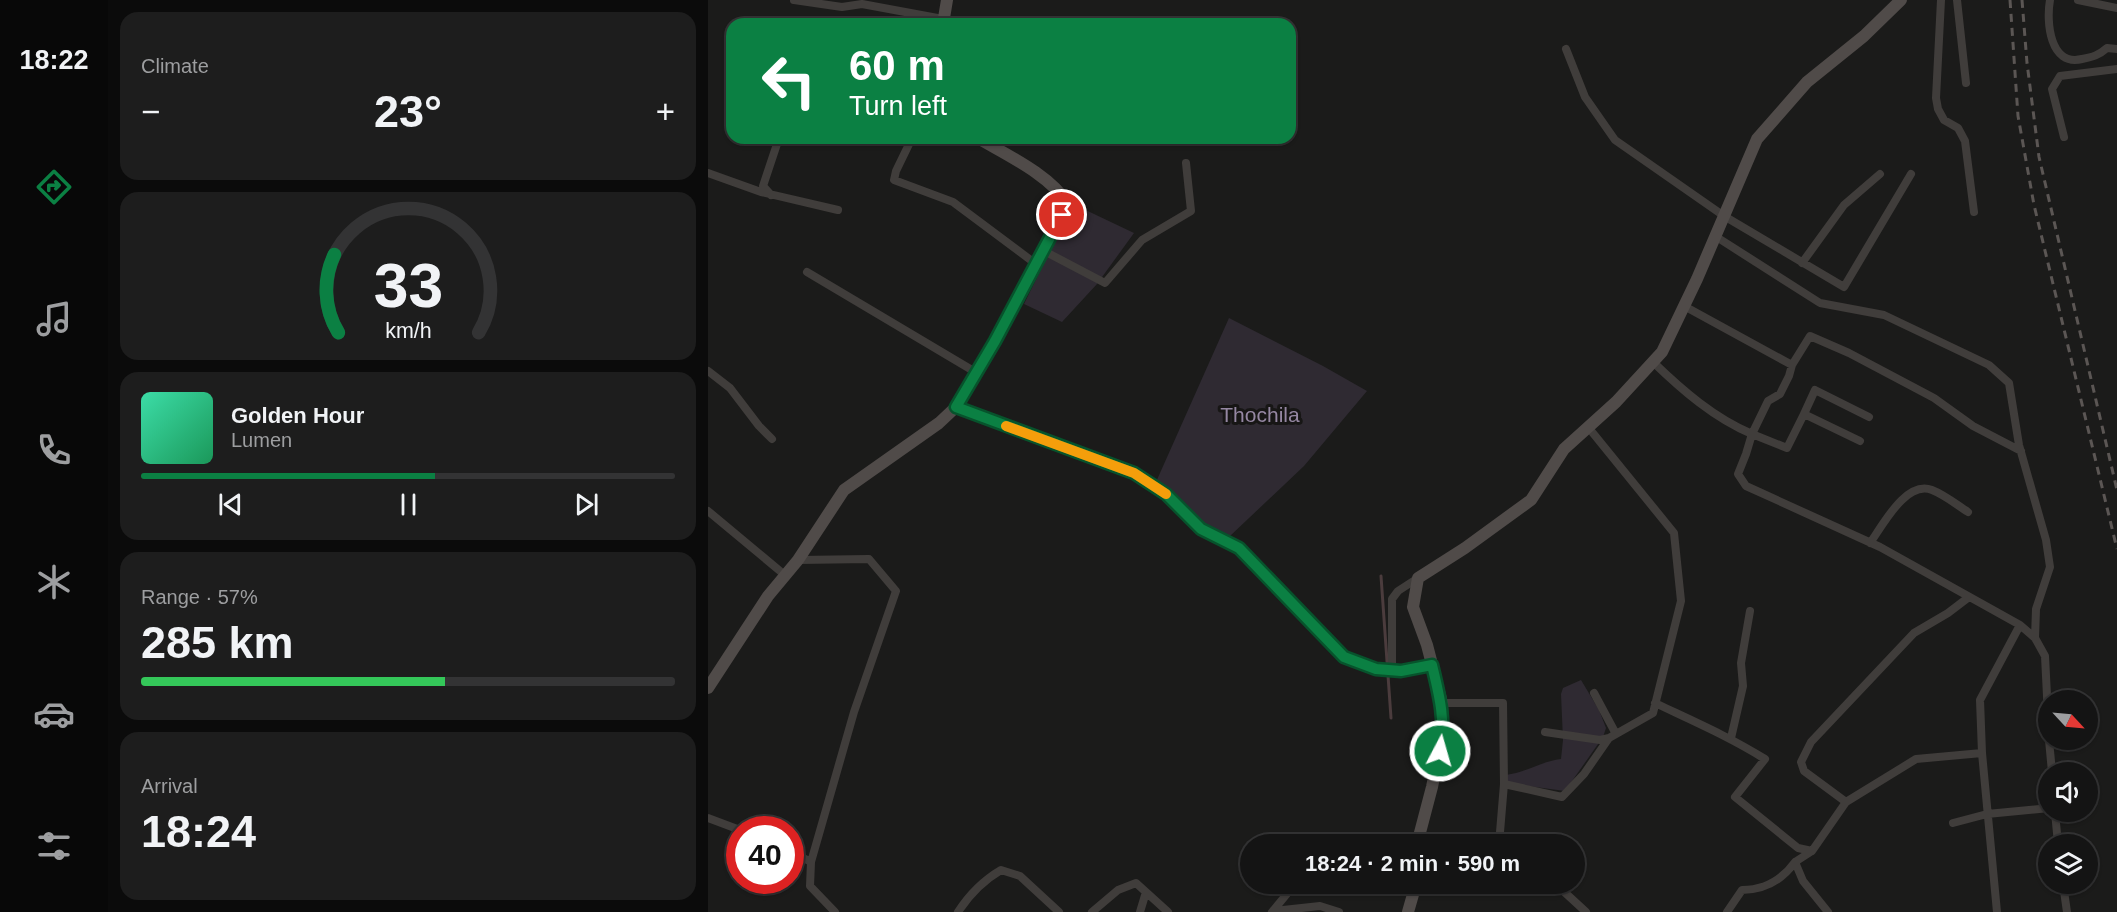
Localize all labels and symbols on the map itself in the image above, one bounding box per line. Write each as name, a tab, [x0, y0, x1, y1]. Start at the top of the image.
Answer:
pin	[1036, 189, 1087, 240]
park label: Thochila	[1220, 403, 1300, 426]
north arrow	[2038, 690, 2098, 750]
position arrow	[1408, 719, 1472, 783]
speed limit sign: 40	[726, 816, 804, 894]

